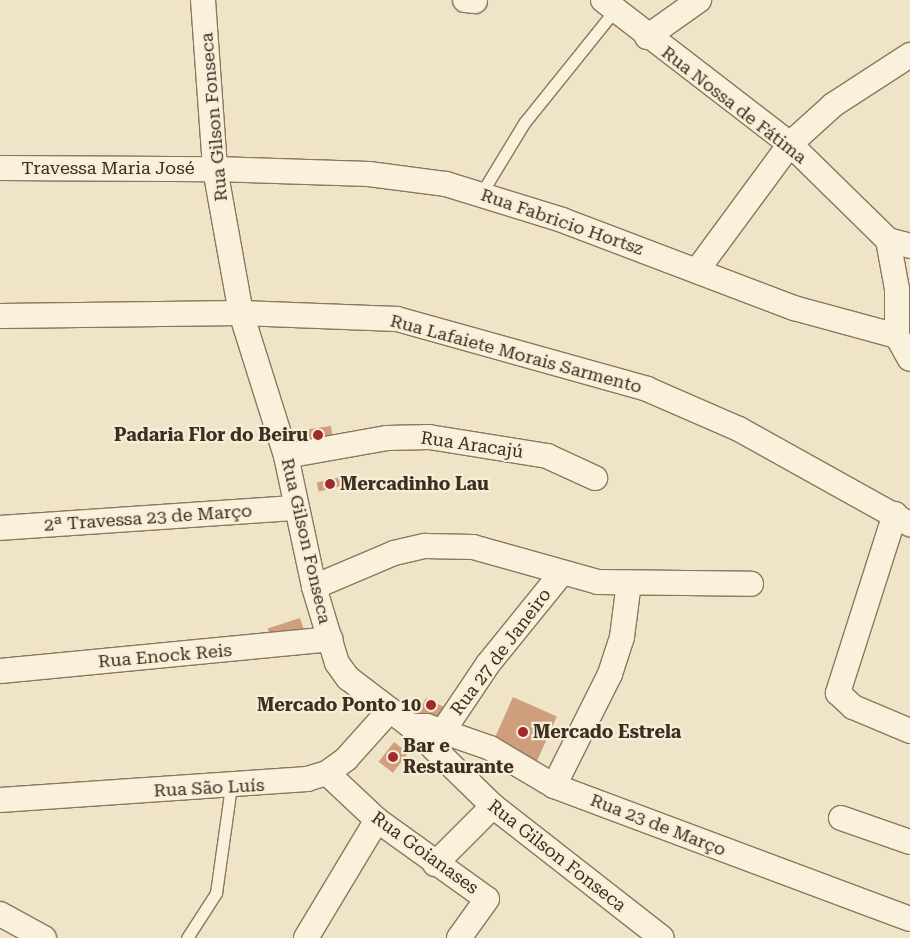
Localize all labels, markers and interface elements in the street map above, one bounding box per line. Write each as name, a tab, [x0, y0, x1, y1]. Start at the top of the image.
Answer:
street label: Rua Gilson Fonseca	[196, 32, 232, 202]
street label: Rua Nossa de Fátima	[657, 42, 811, 168]
street label: Travessa Maria José	[21, 157, 195, 179]
street label: Rua Fabricio Hortsz	[478, 184, 646, 260]
street label: Rua Lafaiete Morais Sarmento	[388, 310, 644, 398]
place label: Padaria Flor do Beiru	[114, 424, 308, 446]
street label: Rua Aracajú	[419, 427, 525, 463]
marker: Padaria Flor do Beiru	[312, 429, 324, 441]
street label: Rua Gilson Fonseca	[276, 456, 336, 626]
place label: Mercadinho Lau	[340, 473, 489, 495]
marker: Mercadinho Lau	[324, 478, 336, 490]
street label: 2ª Travessa 23 de Março	[43, 500, 253, 536]
street label: Rua 27 de Janeiro	[446, 584, 556, 720]
street label: Rua Enock Reis	[97, 639, 233, 673]
place label: Mercado Ponto 10	[257, 694, 421, 716]
marker: Mercado Ponto 10	[425, 699, 437, 711]
place label: Mercado Estrela	[533, 721, 681, 743]
marker: Mercado Estrela	[517, 726, 529, 738]
place label: Bar e Restaurante	[403, 736, 514, 779]
marker: Bar e Restaurante	[387, 751, 399, 763]
street label: Rua São Luís	[153, 774, 265, 802]
street label: Rua 23 de Março	[587, 789, 729, 861]
street label: Rua Gilson Fonseca	[484, 795, 630, 917]
street label: Rua Goianases	[367, 807, 483, 899]

